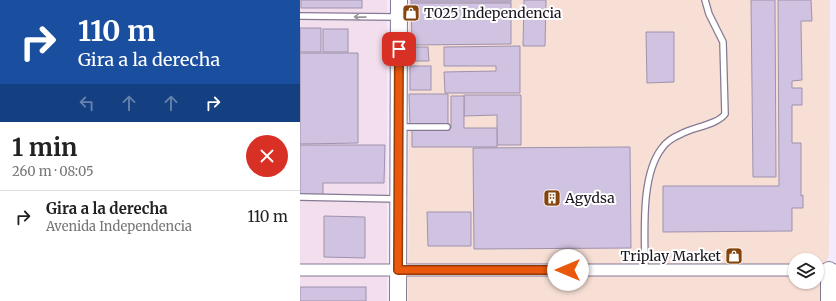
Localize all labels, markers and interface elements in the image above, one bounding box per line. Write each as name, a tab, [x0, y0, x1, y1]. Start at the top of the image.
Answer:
shop icon: T025 Independencia	[401, 3, 421, 23]
place label: T025 Independencia	[424, 4, 562, 22]
text: 110 m	[78, 13, 155, 49]
one-way arrow	[354, 13, 367, 21]
icon: right	[12, 16, 64, 68]
pin	[382, 32, 416, 66]
icon: arrive	[388, 38, 410, 60]
text: Gira a la derecha	[78, 48, 220, 71]
icon: left	[76, 92, 98, 114]
icon: ahead	[118, 92, 140, 114]
icon: ahead	[160, 92, 182, 114]
icon: right	[202, 92, 224, 114]
text: 1 min	[12, 132, 77, 163]
button: close	[246, 135, 288, 177]
text: 260 m · 08:05	[12, 163, 94, 180]
building icon: Agydsa	[542, 188, 562, 208]
place label: Agydsa	[564, 189, 615, 207]
text: Gira a la derecha	[46, 199, 168, 218]
icon: right	[12, 206, 34, 228]
text: 110 m	[247, 207, 288, 226]
text: Avenida Independencia	[46, 218, 192, 235]
shop icon: Triplay Market	[724, 246, 744, 266]
place label: Triplay Market	[621, 247, 722, 265]
position arrow	[547, 249, 589, 291]
map controls	[788, 253, 824, 289]
button: layers	[788, 253, 824, 289]

